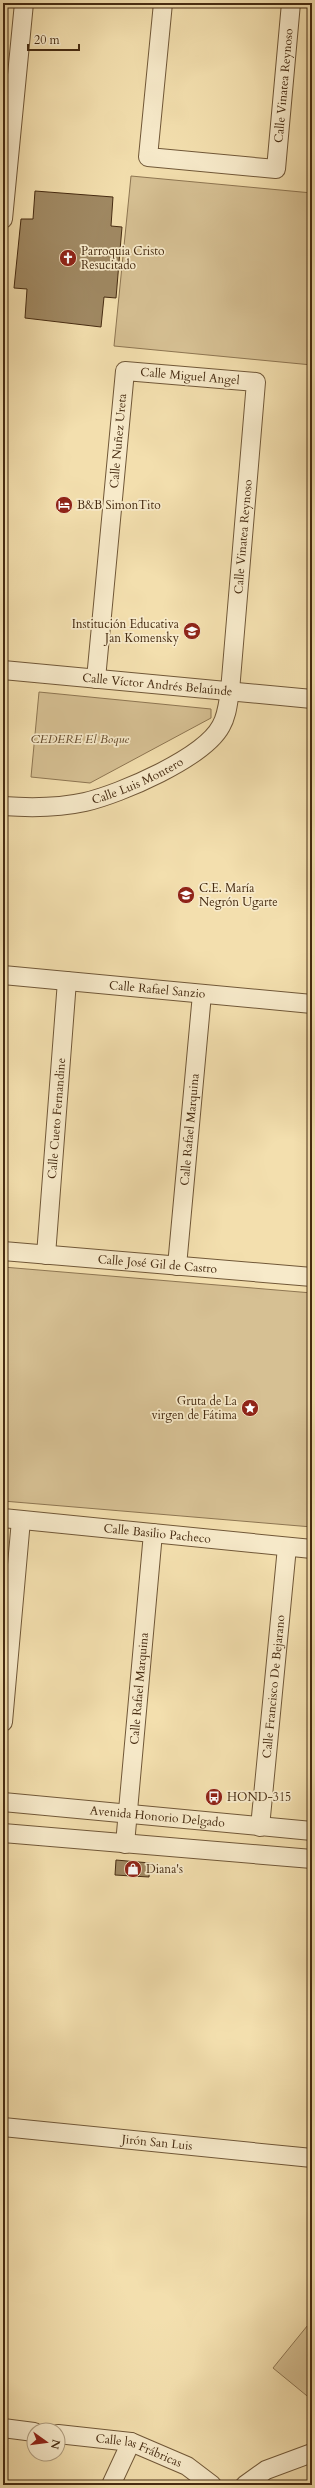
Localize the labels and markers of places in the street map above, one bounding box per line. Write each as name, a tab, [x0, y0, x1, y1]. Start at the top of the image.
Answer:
place label: Parroquia Cristo Resucitado	[81, 243, 165, 273]
church icon: Parroquia Cristo Resucitado	[58, 248, 78, 268]
hotel icon: B&B SimonTito	[54, 495, 74, 515]
place label: B&B SimonTito	[77, 497, 161, 513]
place label: Institución Educativa Jan Komensky	[72, 616, 180, 646]
school or university icon: Institución Educativa Jan Komensky	[182, 621, 202, 641]
place label: C.E. María Negrón Ugarte	[199, 880, 278, 910]
school or university icon: C.E. María Negrón Ugarte	[176, 885, 196, 905]
place label: Gruta de La virgen de Fátima	[151, 1393, 238, 1423]
place icon: Gruta de La virgen de Fátima	[240, 1398, 260, 1418]
bus stop icon: HOND-315	[204, 1787, 224, 1807]
place label: HOND-315	[227, 1789, 291, 1805]
shop icon: Diana's	[123, 1859, 143, 1879]
place label: Diana's	[146, 1861, 183, 1877]

